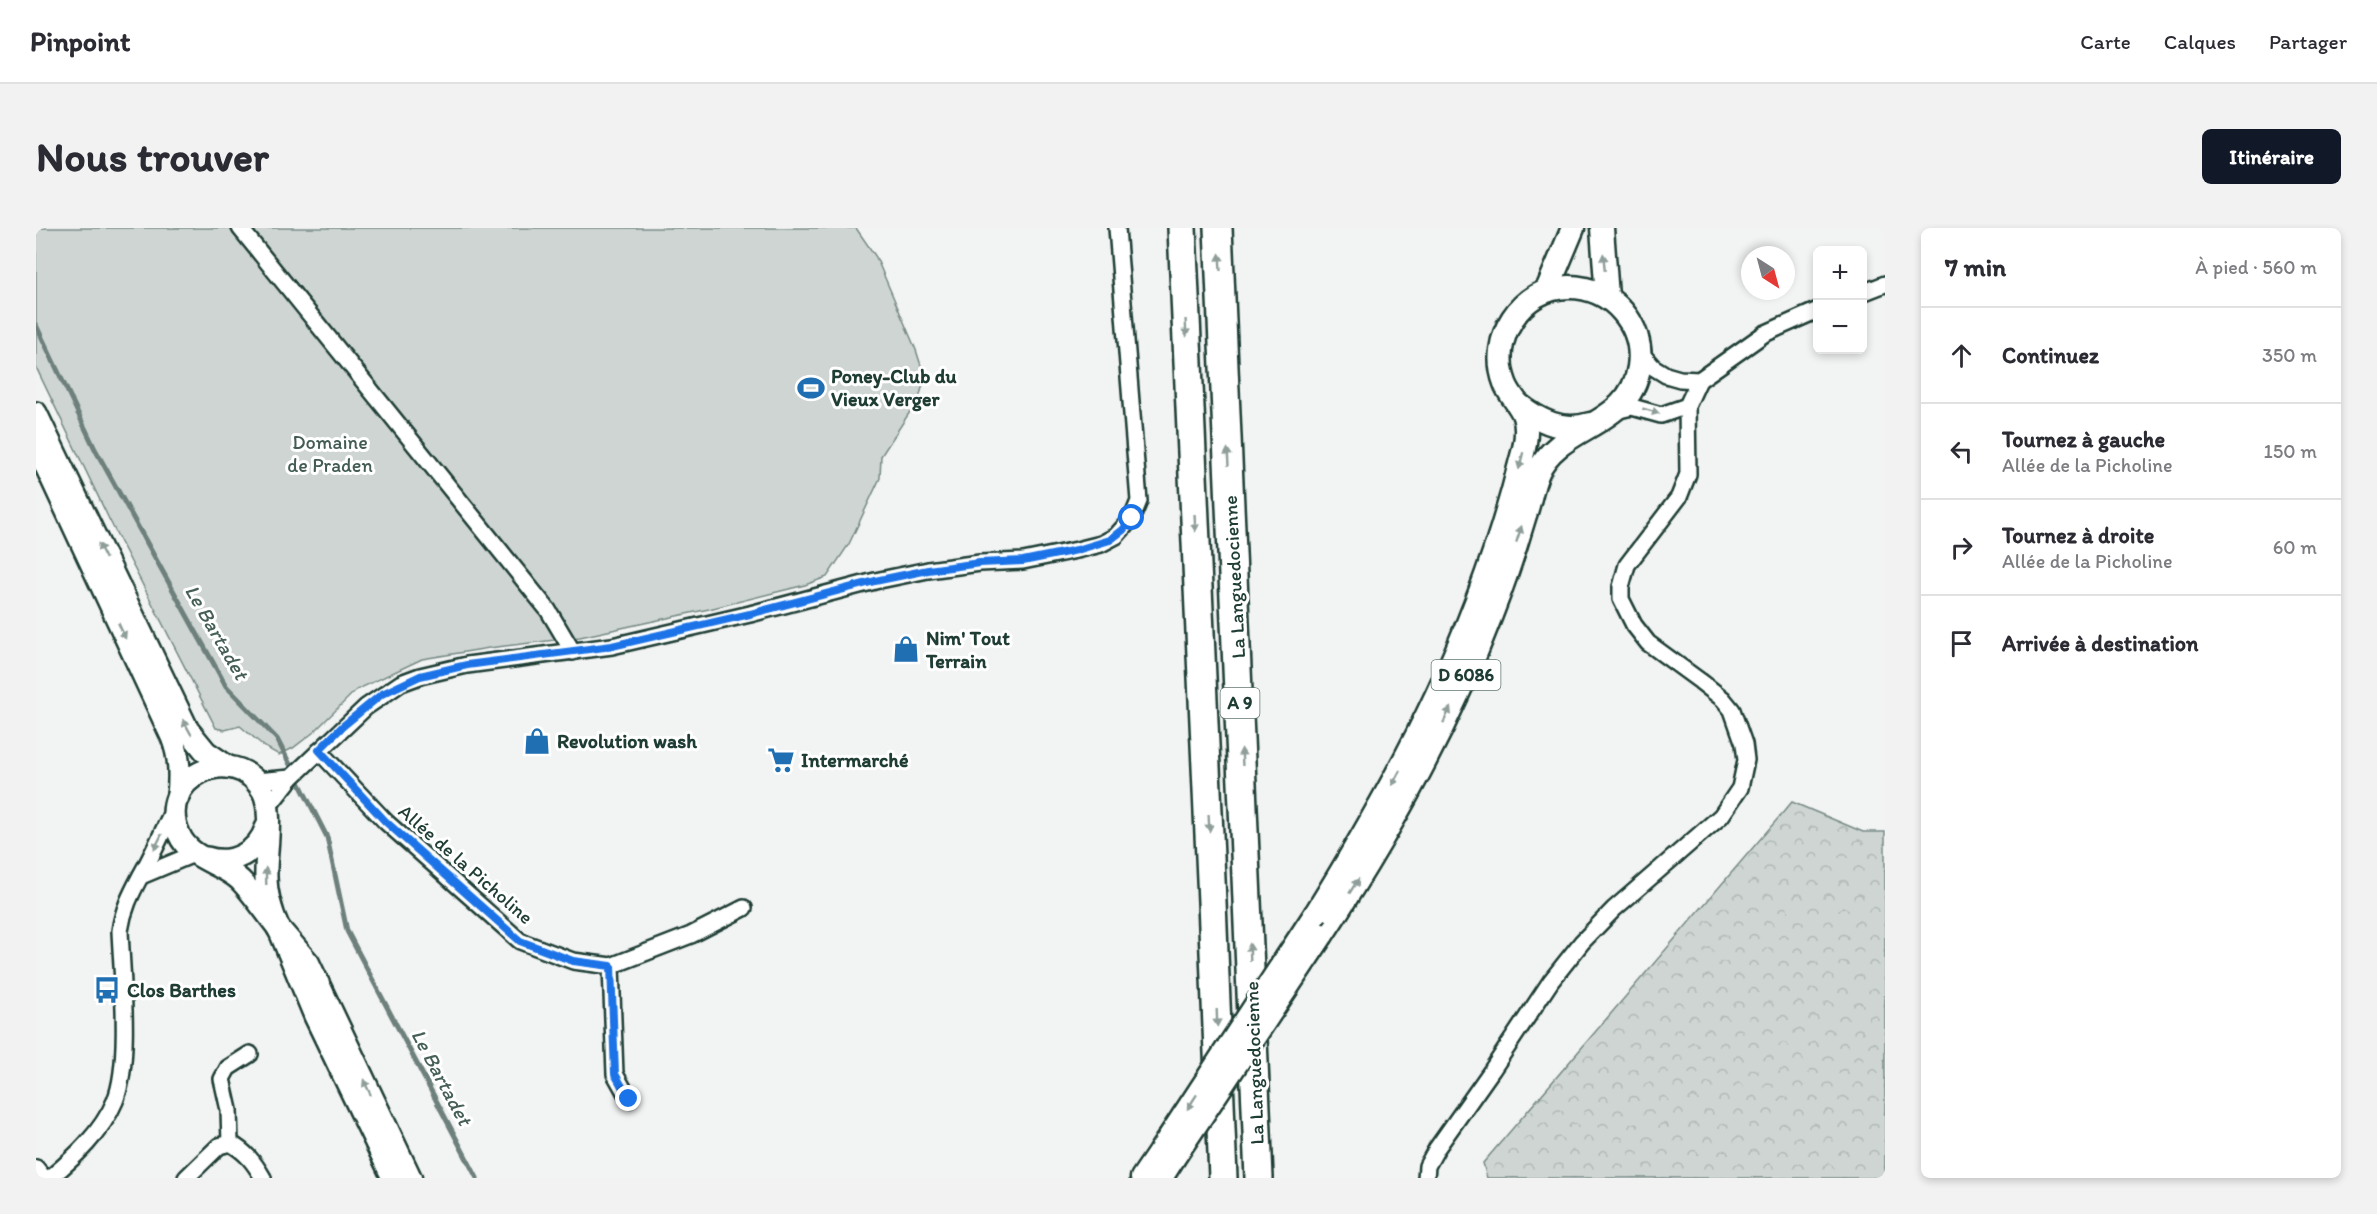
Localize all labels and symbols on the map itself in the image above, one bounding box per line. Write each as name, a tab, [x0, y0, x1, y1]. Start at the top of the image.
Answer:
north arrow	[1741, 246, 1795, 300]
one-way arrow	[1215, 253, 1224, 272]
one-way arrow	[1599, 253, 1609, 272]
one-way arrow	[1182, 319, 1191, 338]
place label: Poney-Club du Vieux Verger	[831, 364, 957, 412]
sports icon: Poney-Club du Vieux Verger	[796, 373, 826, 403]
one-way arrow	[1641, 407, 1660, 417]
park label: Domaine de Praden	[287, 430, 373, 477]
one-way arrow	[1224, 448, 1233, 467]
one-way arrow	[1515, 452, 1525, 470]
street label: La Languedocienne	[1218, 495, 1250, 659]
route start	[1118, 504, 1144, 530]
one-way arrow	[1191, 514, 1200, 533]
one-way arrow	[1515, 525, 1524, 543]
one-way arrow	[97, 543, 107, 560]
water label: Le Bartadet	[180, 580, 255, 686]
one-way arrow	[118, 623, 127, 640]
place label: Nim' Tout Terrain	[925, 626, 1010, 673]
shop icon: Nim' Tout Terrain	[891, 634, 921, 664]
road number: D 6086	[1432, 660, 1500, 690]
road number: A 9	[1220, 688, 1260, 718]
one-way arrow	[1442, 706, 1452, 724]
one-way arrow	[182, 718, 192, 735]
shop icon: Revolution wash	[522, 726, 552, 756]
place label: Revolution wash	[557, 729, 697, 753]
supermarket icon: Intermarché	[766, 745, 796, 775]
one-way arrow	[1237, 747, 1247, 766]
place label: Intermarché	[801, 748, 909, 772]
one-way arrow	[1391, 770, 1401, 787]
street label: Allée de la Picholine	[394, 799, 538, 929]
one-way arrow	[1204, 813, 1213, 832]
one-way arrow	[153, 833, 162, 850]
one-way arrow	[261, 867, 271, 886]
one-way arrow	[1348, 878, 1359, 894]
one-way arrow	[1246, 942, 1255, 961]
bus stop icon: Clos Barthes	[92, 975, 122, 1005]
place label: Clos Barthes	[127, 978, 236, 1002]
street label: La Languedocienne	[1239, 981, 1269, 1145]
one-way arrow	[1212, 1008, 1221, 1027]
water label: Le Bartadet	[406, 1025, 479, 1131]
one-way arrow	[362, 1079, 372, 1096]
route end	[615, 1085, 641, 1111]
one-way arrow	[1187, 1094, 1198, 1110]

